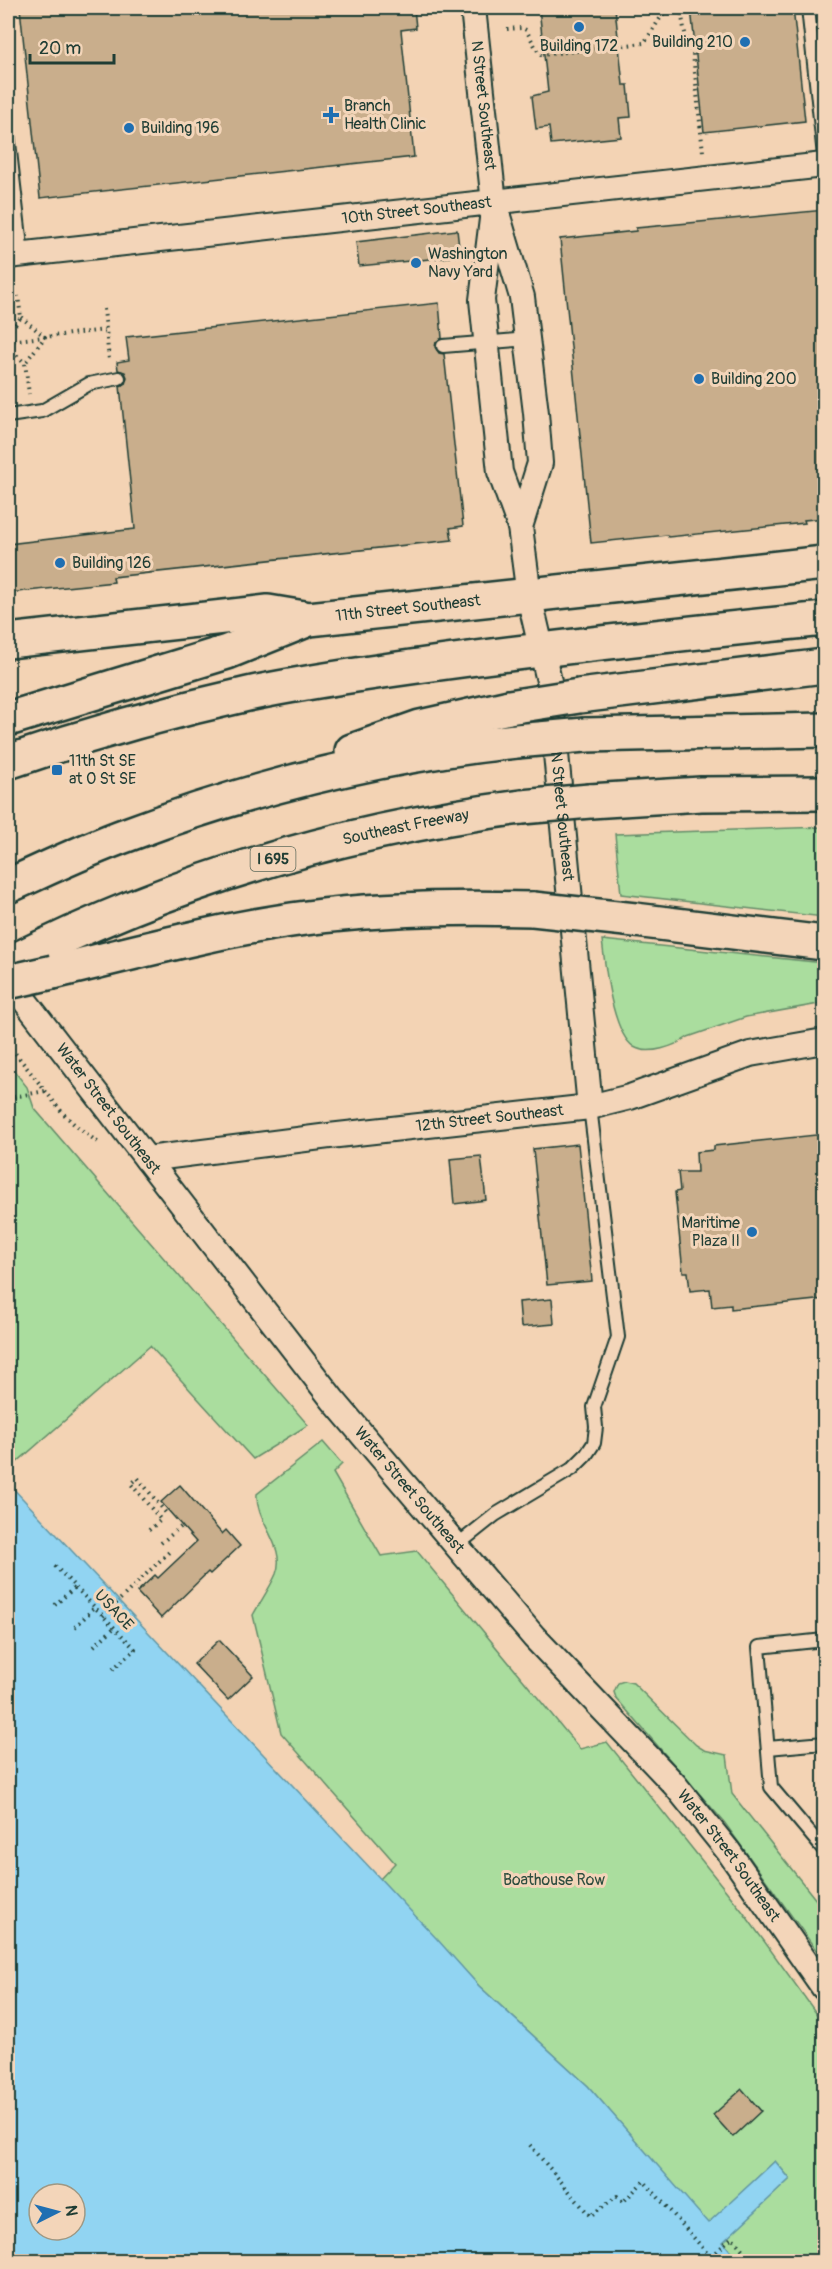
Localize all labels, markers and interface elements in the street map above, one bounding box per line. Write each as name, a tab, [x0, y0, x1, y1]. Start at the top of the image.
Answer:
marker: Building 172	[572, 20, 586, 34]
scale bar	[30, 27, 114, 65]
place label: Building 210	[652, 32, 733, 52]
marker: Building 210	[738, 35, 752, 49]
place label: Building 172	[540, 36, 618, 56]
text: 20 m	[39, 37, 81, 60]
street label: N Street Southeast	[467, 40, 500, 172]
place label: Branch Health Clinic	[344, 96, 426, 134]
marker: Branch Health Clinic	[322, 106, 340, 124]
place label: Building 196	[141, 118, 220, 138]
marker: Building 196	[122, 121, 136, 135]
street label: 10th Street Southeast	[341, 192, 493, 229]
place label: Washington Navy Yard	[428, 244, 508, 282]
marker: Washington Navy Yard	[409, 256, 423, 270]
place label: Building 200	[711, 369, 797, 389]
marker: Building 200	[692, 372, 706, 386]
place label: Building 126	[72, 553, 151, 573]
marker: Building 126	[53, 556, 67, 570]
street label: 11th Street Southeast	[334, 590, 482, 626]
place label: 11th St SE at O St SE	[69, 751, 136, 789]
street label: N Street Southeast	[546, 751, 578, 883]
marker: 11th St SE at O St SE	[50, 763, 64, 777]
street label: Southeast Freeway	[341, 805, 470, 850]
road number: I 695	[250, 847, 296, 871]
street label: Water Street Southeast	[51, 1039, 165, 1179]
street label: 12th Street Southeast	[415, 1100, 565, 1136]
place label: Maritime Plaza II	[681, 1213, 740, 1251]
marker: Maritime Plaza II	[745, 1225, 759, 1239]
street label: Water Street Southeast	[350, 1423, 469, 1558]
street label: USACE	[90, 1585, 138, 1635]
street label: Water Street Southeast	[673, 1786, 785, 1926]
park label: Boathouse Row	[503, 1870, 605, 1890]
north arrow	[27, 2182, 87, 2242]
text: N	[60, 2204, 81, 2217]

